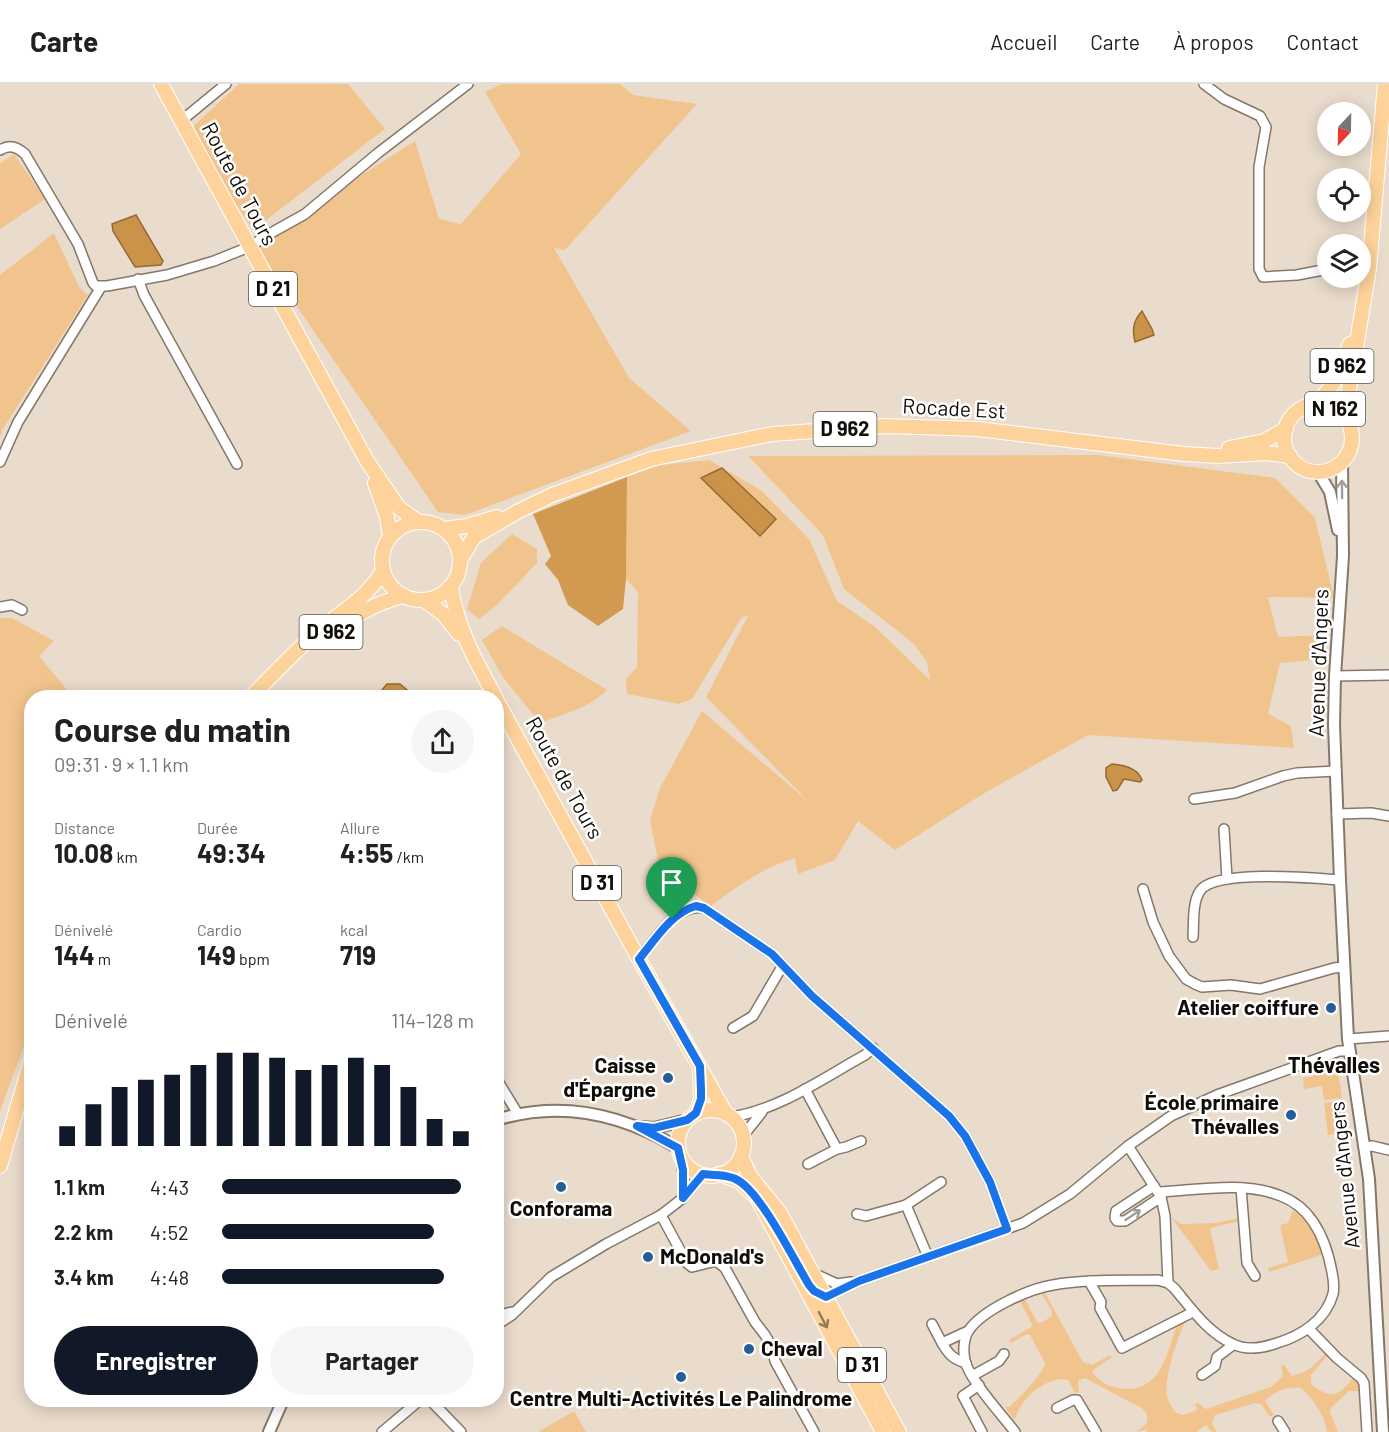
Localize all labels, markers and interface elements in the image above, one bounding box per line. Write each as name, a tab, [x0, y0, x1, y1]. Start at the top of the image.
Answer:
text: Carte	[30, 24, 98, 58]
text: Accueil	[990, 29, 1057, 54]
text: Carte	[1090, 29, 1140, 54]
text: À propos	[1173, 29, 1254, 54]
text: Contact	[1287, 29, 1359, 54]
north arrow	[1317, 102, 1371, 156]
map controls	[1317, 102, 1371, 288]
street label: Route de Tours	[197, 117, 283, 249]
button: locate	[1317, 168, 1371, 222]
button: layers	[1317, 234, 1371, 288]
road number: D 21	[249, 272, 297, 306]
road number: D 962	[1310, 349, 1374, 383]
street label: Rocade Est	[902, 392, 1006, 423]
road number: N 162	[1305, 392, 1365, 426]
road number: D 962	[814, 412, 876, 446]
one-way arrow	[1336, 479, 1348, 499]
street label: Avenue d'Angers	[1302, 589, 1333, 737]
road number: D 962	[300, 615, 362, 649]
text: Course du matin	[54, 709, 291, 749]
button: share	[411, 710, 474, 773]
street label: Route de Tours	[521, 712, 609, 843]
text: 09:31 · 9 × 1.1 km	[54, 752, 189, 776]
text: Distance	[54, 818, 115, 837]
text: Durée	[197, 818, 238, 837]
text: Allure	[340, 818, 380, 837]
text: 10.08	[54, 837, 113, 868]
text: 49:34	[197, 837, 266, 868]
text: 4:55	[340, 837, 393, 868]
text: km	[113, 847, 138, 866]
text: /km	[393, 847, 424, 866]
pin	[646, 857, 697, 919]
road number: D 31	[573, 866, 621, 900]
icon: arrive	[655, 866, 688, 899]
text: Dénivelé	[54, 920, 113, 939]
text: Cardio	[197, 920, 242, 939]
text: kcal	[340, 920, 368, 939]
text: 144	[54, 939, 95, 970]
text: 149	[197, 939, 236, 970]
text: 719	[340, 939, 376, 970]
text: m	[95, 949, 111, 968]
text: bpm	[236, 949, 270, 968]
place label: Atelier coiffure	[1177, 994, 1319, 1019]
marker: Atelier coiffure	[1324, 1001, 1338, 1015]
text: Dénivelé	[54, 1008, 128, 1032]
text: 114–128 m	[391, 1008, 474, 1032]
district label: Thévalles	[1288, 1051, 1380, 1077]
place label: Caisse d'Épargne	[563, 1052, 656, 1101]
marker: Caisse d'Épargne	[661, 1071, 675, 1085]
place label: École primaire Thévalles	[1145, 1089, 1279, 1138]
street label: Avenue d'Angers	[1323, 1100, 1364, 1250]
marker: École primaire Thévalles	[1284, 1108, 1298, 1122]
text: 1.1 km	[54, 1175, 105, 1199]
text: 4:43	[150, 1175, 189, 1199]
marker: Conforama	[554, 1180, 568, 1194]
place label: Conforama	[510, 1195, 612, 1220]
one-way arrow	[1125, 1209, 1141, 1221]
text: 2.2 km	[54, 1220, 113, 1244]
text: 4:52	[150, 1220, 189, 1244]
place label: McDonald's	[660, 1243, 764, 1268]
marker: McDonald's	[641, 1250, 655, 1264]
text: 3.4 km	[54, 1265, 114, 1289]
text: 4:48	[150, 1265, 189, 1289]
one-way arrow	[817, 1311, 829, 1328]
button: Enregistrer	[54, 1326, 258, 1395]
button: Partager	[270, 1326, 474, 1395]
place label: Cheval	[761, 1335, 823, 1360]
marker: Cheval	[742, 1342, 756, 1356]
road number: D 31	[838, 1348, 886, 1382]
marker: Centre Multi-Activités Le Palindrome	[674, 1370, 688, 1384]
place label: Centre Multi-Activités Le Palindrome	[510, 1385, 852, 1410]

